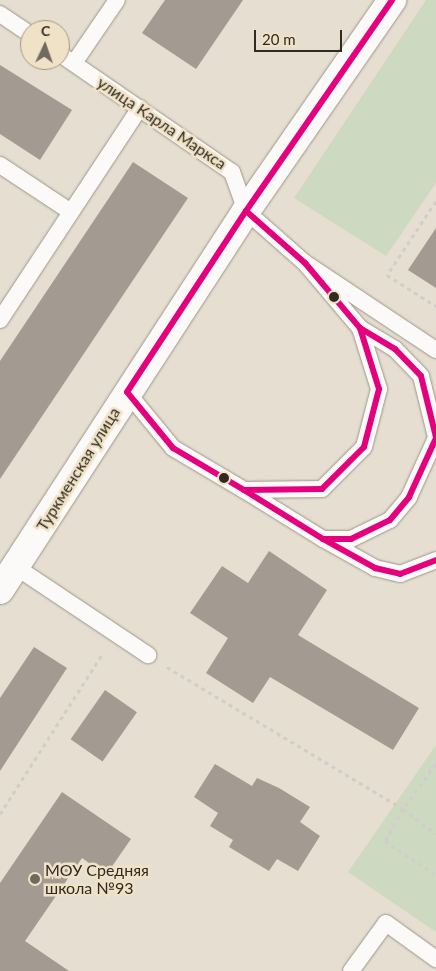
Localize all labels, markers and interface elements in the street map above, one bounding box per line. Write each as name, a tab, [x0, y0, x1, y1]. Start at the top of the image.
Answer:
north arrow	[20, 20, 70, 70]
scale bar	[256, 20, 344, 52]
text: С	[41, 22, 51, 39]
text: 20 m	[262, 30, 296, 48]
street label: улица Карла Маркса	[94, 73, 230, 173]
unlabelled marker	[329, 292, 339, 302]
street label: Туркменская улица	[32, 404, 124, 534]
unlabelled marker	[219, 473, 229, 483]
place label: МОУ Средняя школа №93	[45, 860, 149, 898]
marker: МОУ Средняя школа №93	[29, 873, 41, 885]

